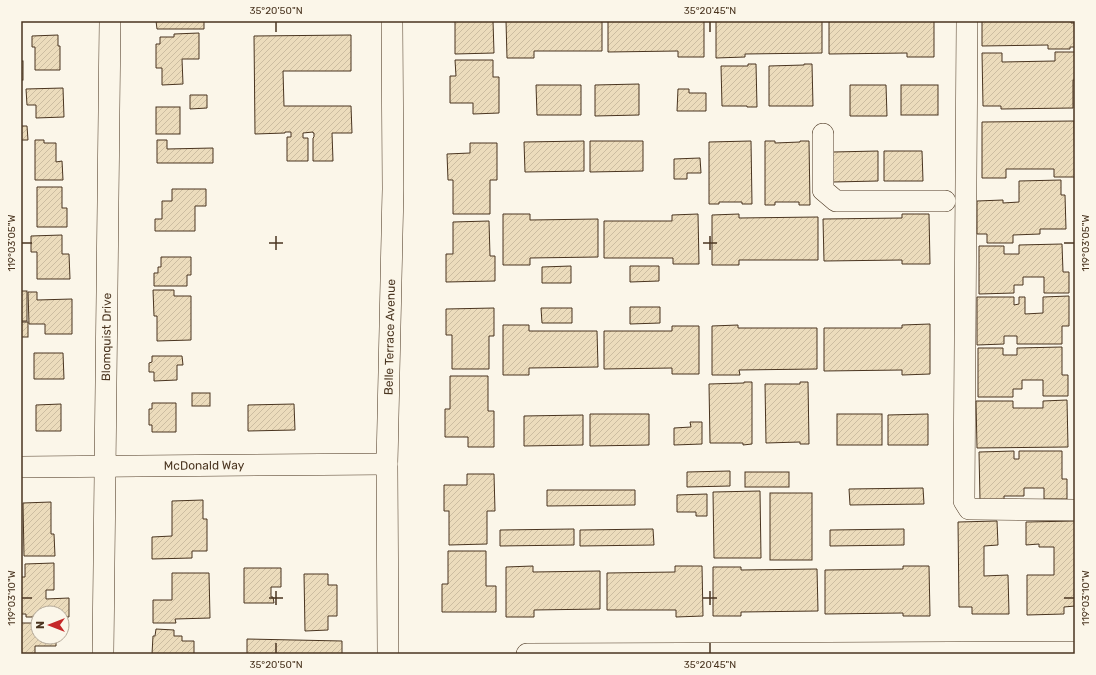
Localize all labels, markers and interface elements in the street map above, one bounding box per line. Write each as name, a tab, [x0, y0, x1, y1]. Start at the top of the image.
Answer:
text: 35°20'50"N	[249, 5, 303, 17]
text: 35°20'45"N	[684, 5, 736, 17]
text: 119°03'05"W	[6, 215, 18, 271]
text: 119°03'05"W	[1080, 215, 1092, 271]
street label: Belle Terrace Avenue	[382, 278, 398, 395]
street label: Blomquist Drive	[99, 292, 114, 381]
street label: McDonald Way	[164, 458, 245, 473]
text: 119°03'10"W	[6, 570, 18, 626]
text: 119°03'10"W	[1080, 570, 1092, 626]
north arrow	[30, 605, 70, 645]
text: N	[34, 621, 47, 629]
text: 35°20'50"N	[249, 659, 303, 671]
text: 35°20'45"N	[684, 659, 736, 671]

